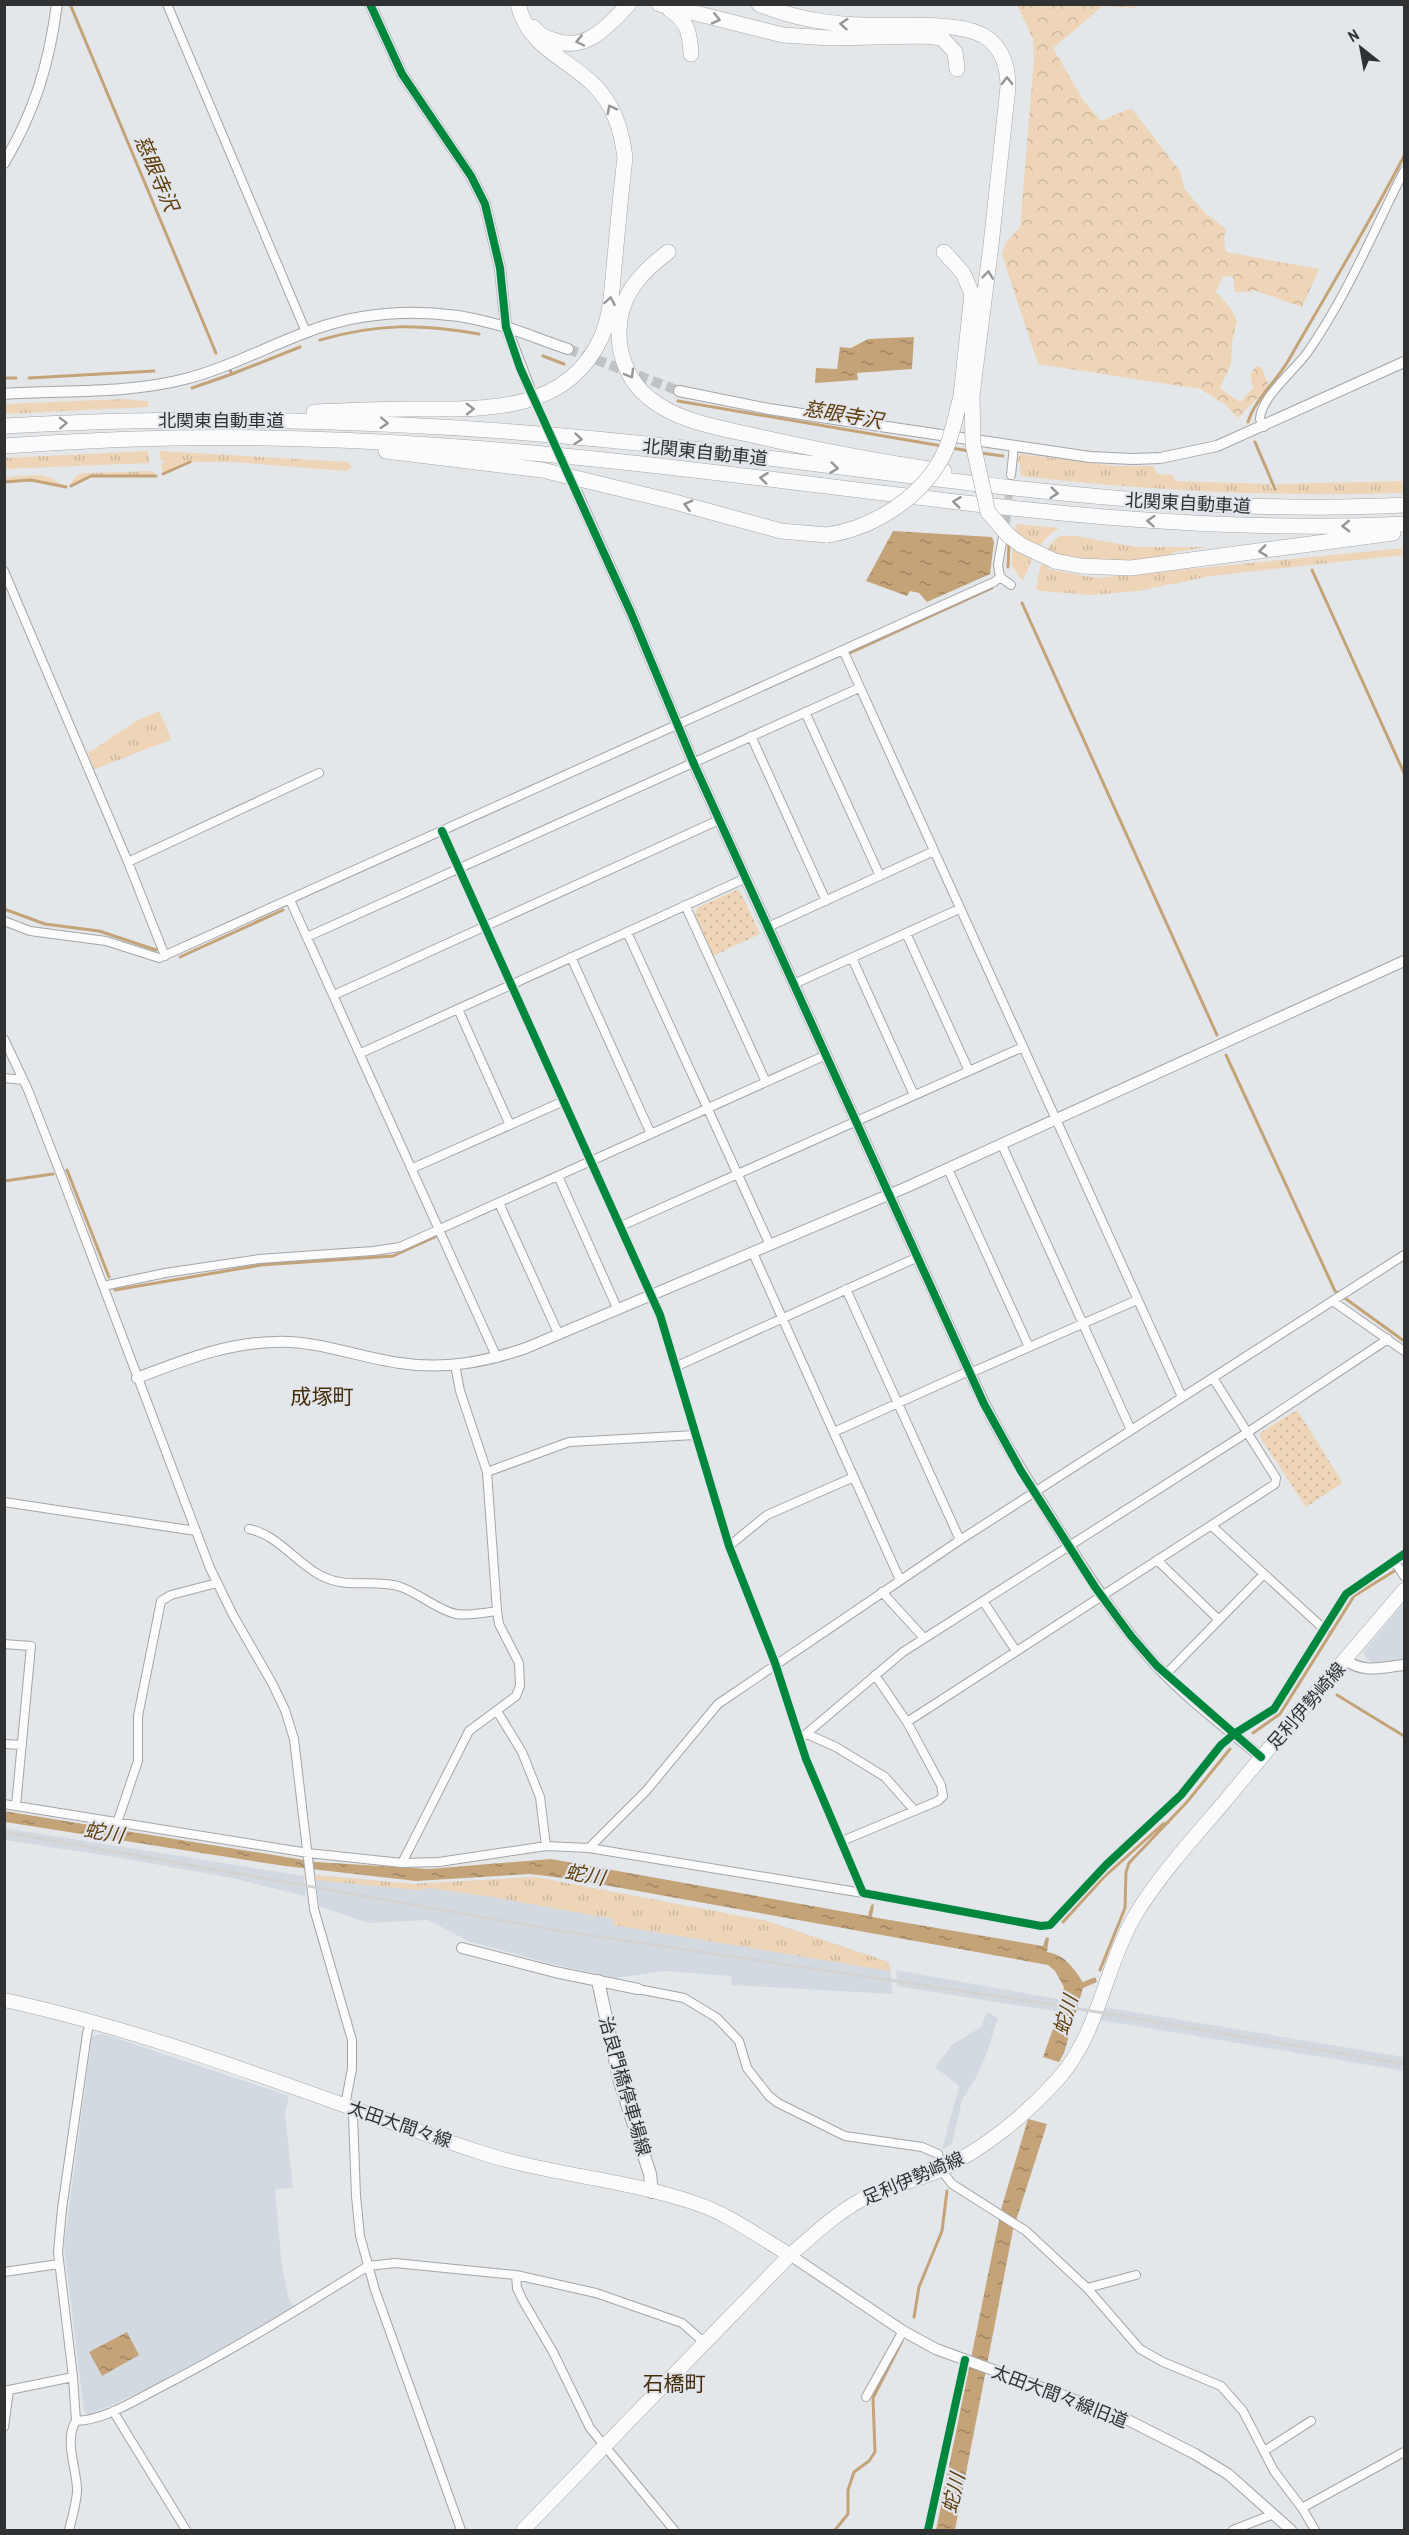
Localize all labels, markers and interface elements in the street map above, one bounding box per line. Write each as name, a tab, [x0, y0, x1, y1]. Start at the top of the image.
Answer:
one-way arrow	[711, 12, 721, 25]
one-way arrow	[839, 18, 848, 31]
north arrow	[1331, 18, 1391, 78]
text: N	[1344, 23, 1363, 47]
one-way arrow	[575, 34, 585, 47]
one-way arrow	[1001, 76, 1014, 85]
one-way arrow	[607, 105, 618, 116]
water label: 慈眼寺沢	[129, 131, 186, 218]
one-way arrow	[981, 270, 993, 279]
one-way arrow	[603, 297, 616, 307]
one-way arrow	[623, 368, 634, 378]
water label: 慈眼寺沢	[801, 394, 888, 435]
one-way arrow	[466, 403, 475, 415]
street label: 北関東自動車道	[158, 408, 284, 433]
one-way arrow	[58, 417, 67, 429]
one-way arrow	[379, 417, 388, 430]
one-way arrow	[574, 432, 583, 445]
street label: 北関東自動車道	[641, 433, 769, 471]
one-way arrow	[830, 461, 839, 473]
one-way arrow	[759, 473, 768, 485]
one-way arrow	[1049, 486, 1058, 499]
street label: 北関東自動車道	[1124, 487, 1252, 519]
one-way arrow	[953, 497, 962, 509]
one-way arrow	[684, 500, 694, 512]
one-way arrow	[1147, 515, 1156, 528]
one-way arrow	[1342, 520, 1351, 532]
one-way arrow	[1259, 545, 1268, 557]
district label: 成塚町	[291, 1382, 354, 1411]
street label: 足利伊勢崎線	[1261, 1657, 1351, 1755]
water label: 蛇川	[82, 1816, 128, 1849]
water label: 蛇川	[563, 1857, 609, 1891]
water label: 蛇川	[1047, 1990, 1084, 2038]
street label: 治良門橋停車場線	[593, 2013, 657, 2159]
street label: 太田大間々線	[345, 2095, 455, 2153]
street label: 足利伊勢崎線	[858, 2145, 968, 2211]
street label: 太田大間々線旧道	[988, 2359, 1132, 2433]
district label: 石橋町	[643, 2369, 706, 2398]
water label: 蛇川	[935, 2469, 971, 2516]

